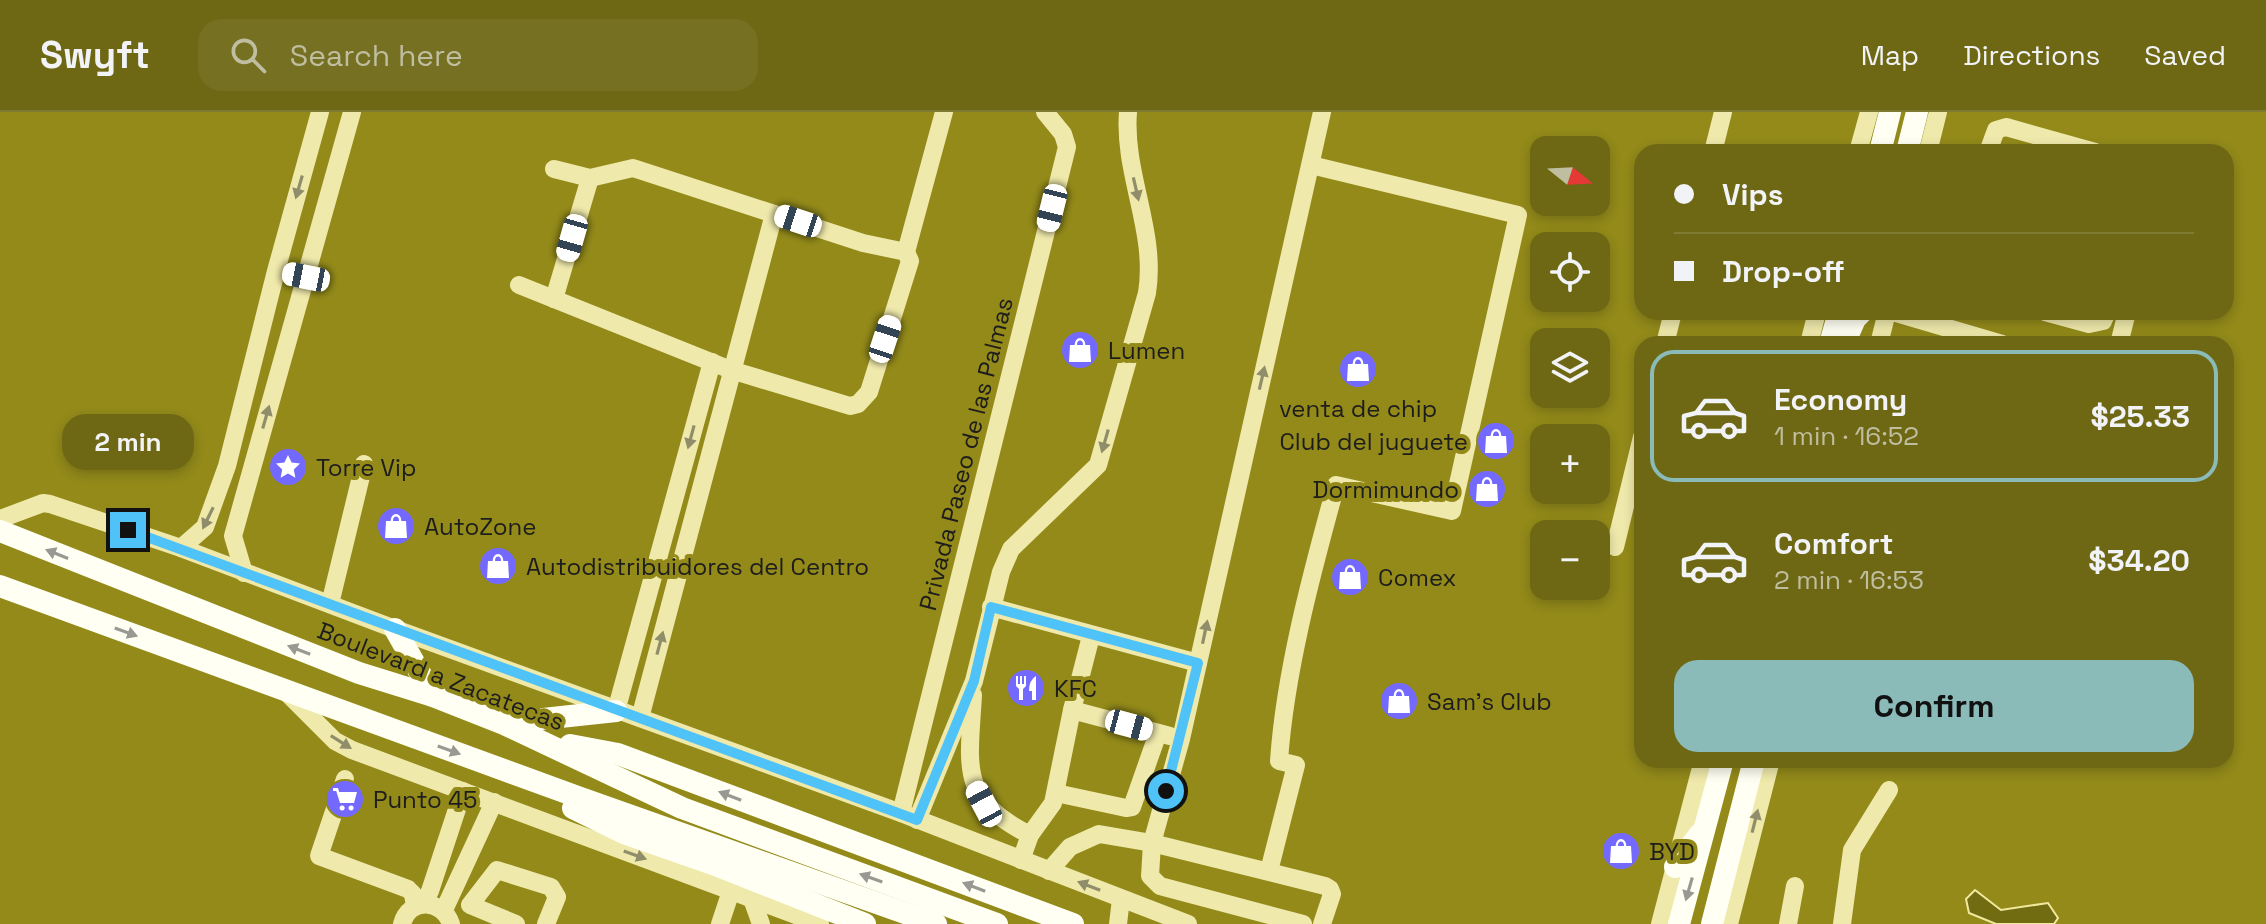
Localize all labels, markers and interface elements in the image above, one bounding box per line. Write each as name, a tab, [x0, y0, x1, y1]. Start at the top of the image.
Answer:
search box	[198, 19, 758, 91]
text: Swyft	[40, 31, 150, 79]
icon: search	[226, 33, 270, 77]
text: Search here	[290, 36, 463, 75]
text: Map	[1861, 37, 1919, 73]
text: Directions	[1963, 37, 2100, 73]
text: Saved	[2144, 37, 2226, 73]
north arrow	[1530, 136, 1610, 216]
map controls	[1530, 136, 1610, 600]
text: Vips	[1722, 175, 1783, 214]
one-way arrow	[292, 176, 305, 200]
one-way arrow	[1130, 177, 1143, 202]
car	[1035, 182, 1069, 234]
car	[771, 202, 825, 240]
car	[554, 212, 590, 264]
button: locate	[1530, 232, 1610, 312]
text: Drop-off	[1722, 252, 1845, 291]
car	[280, 261, 332, 293]
street label: Privada Paseo de las Palmas	[912, 294, 1020, 614]
car	[866, 312, 904, 366]
button: layers	[1530, 328, 1610, 408]
shop icon: Lumen	[1059, 329, 1101, 371]
place label: Lumen	[1108, 335, 1185, 366]
shop icon: venta de chip	[1337, 348, 1379, 390]
one-way arrow	[1257, 365, 1269, 390]
icon: car	[1678, 380, 1750, 452]
text: Economy	[1774, 380, 1907, 419]
place label: venta de chip	[1279, 393, 1437, 424]
text: $25.33	[2091, 397, 2190, 436]
one-way arrow	[260, 404, 273, 428]
callout: 2 min	[62, 414, 194, 470]
text: 1 min · 16:52	[1774, 419, 1919, 453]
shop icon: Club del juguete	[1475, 420, 1517, 462]
button: +	[1530, 424, 1610, 504]
text: 2 min	[94, 425, 162, 459]
one-way arrow	[685, 425, 697, 450]
place label: Club del juguete	[1279, 426, 1468, 457]
one-way arrow	[1098, 429, 1110, 454]
place icon: Torre Vip	[267, 446, 309, 488]
place label: Torre Vip	[316, 452, 416, 483]
shop icon: Dormimundo	[1466, 468, 1508, 510]
place label: Dormimundo	[1313, 474, 1459, 505]
shop icon: AutoZone	[375, 505, 417, 547]
one-way arrow	[201, 507, 215, 530]
place label: AutoZone	[424, 511, 537, 542]
route end	[110, 512, 146, 548]
button: −	[1530, 520, 1610, 600]
icon: car	[1678, 524, 1750, 596]
text: Comfort	[1774, 524, 1893, 563]
text: $34.20	[2088, 541, 2190, 580]
shop icon: Autodistribuidores del Centro	[477, 545, 519, 587]
one-way arrow	[45, 547, 69, 560]
place label: Autodistribuidores del Centro	[526, 551, 869, 582]
shop icon: Comex	[1329, 556, 1371, 598]
place label: Comex	[1378, 562, 1457, 593]
text: 2 min · 16:53	[1774, 563, 1924, 597]
street label: Boulevard a Zacatecas	[313, 615, 569, 737]
one-way arrow	[1199, 619, 1212, 644]
one-way arrow	[114, 626, 138, 639]
one-way arrow	[654, 631, 666, 656]
one-way arrow	[287, 643, 311, 656]
button: Confirm	[1674, 660, 2194, 752]
restaurant icon: KFC	[1005, 667, 1047, 709]
place label: KFC	[1054, 673, 1097, 704]
shop icon: Sam's Club	[1378, 680, 1420, 722]
place label: Sam's Club	[1427, 686, 1552, 717]
car	[1103, 707, 1155, 743]
one-way arrow	[330, 735, 351, 750]
one-way arrow	[437, 744, 461, 757]
route start	[1148, 773, 1184, 809]
car	[962, 777, 1006, 831]
supermarket icon: Punto 45	[324, 778, 366, 820]
place label: Punto 45	[373, 784, 477, 815]
one-way arrow	[718, 789, 742, 802]
one-way arrow	[1750, 809, 1762, 834]
shop icon: BYD	[1600, 830, 1642, 872]
place label: BYD	[1649, 836, 1695, 867]
one-way arrow	[624, 849, 648, 862]
one-way arrow	[859, 871, 883, 883]
one-way arrow	[1682, 878, 1695, 902]
one-way arrow	[1077, 879, 1101, 892]
one-way arrow	[962, 880, 986, 893]

